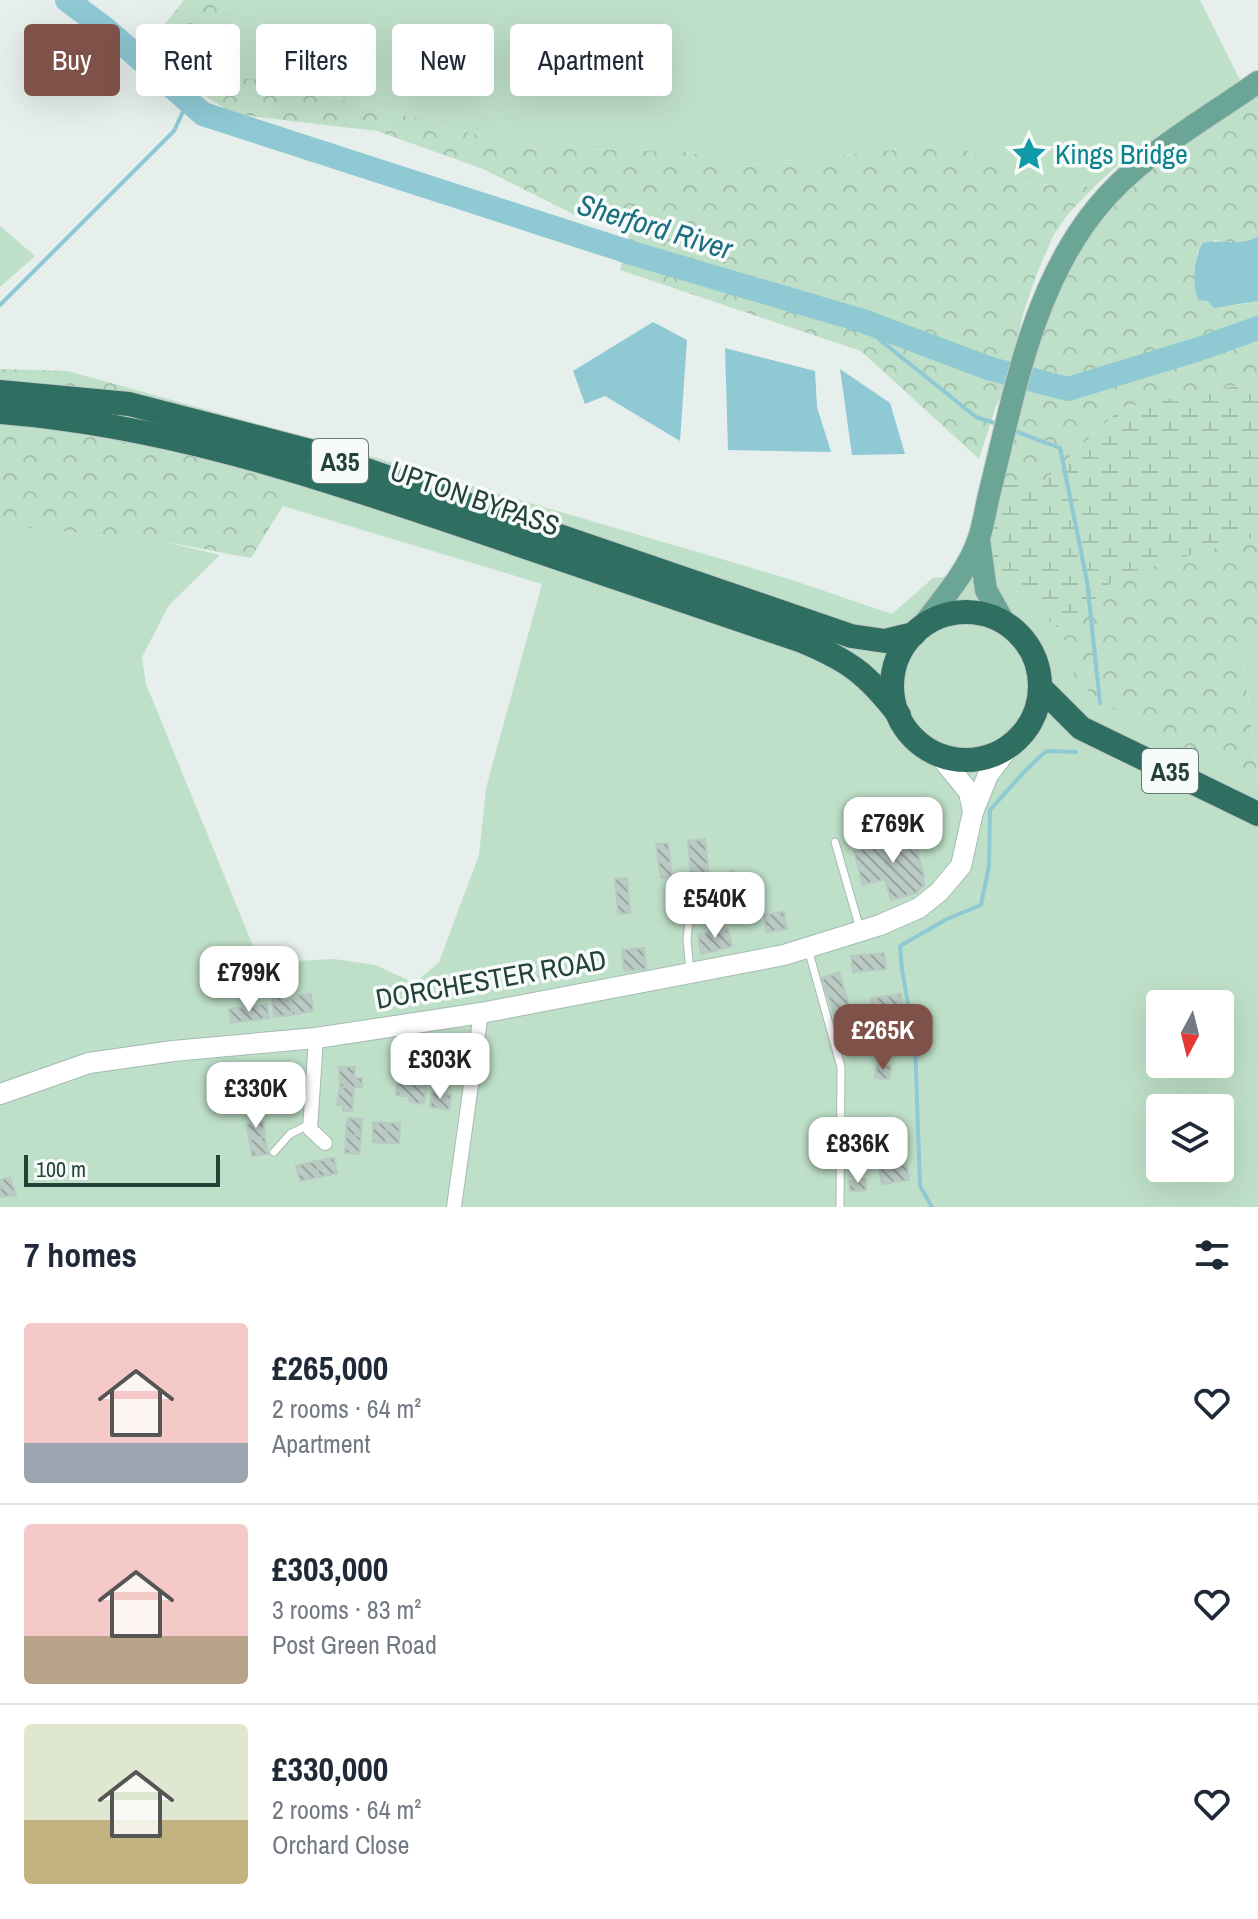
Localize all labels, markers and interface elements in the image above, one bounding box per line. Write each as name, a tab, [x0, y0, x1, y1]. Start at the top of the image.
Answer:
chip: Buy	[24, 24, 120, 96]
chip: Rent	[136, 24, 240, 96]
chip: Filters	[256, 24, 376, 96]
chip: New	[392, 24, 494, 96]
chip: Apartment	[510, 24, 672, 96]
place icon: Kings Bridge	[1010, 135, 1048, 173]
place label: Kings Bridge	[1055, 135, 1188, 173]
water label: Sherford River	[573, 183, 738, 269]
road number: A35	[312, 439, 368, 483]
street label: UPTON BYPASS	[385, 451, 565, 545]
road number: A35	[1142, 749, 1198, 793]
pin: £769K	[837, 797, 949, 865]
text: £769K	[862, 805, 924, 840]
pin: £540K	[659, 872, 771, 940]
text: £540K	[684, 880, 746, 915]
street label: DORCHESTER ROAD	[373, 940, 609, 1018]
pin: £799K	[193, 946, 305, 1014]
text: £799K	[218, 954, 280, 989]
north arrow	[1146, 990, 1234, 1078]
map controls	[1146, 990, 1234, 1182]
pin: £265K	[827, 1004, 939, 1072]
text: £265K	[852, 1012, 914, 1047]
pin: £303K	[384, 1033, 496, 1101]
text: £303K	[409, 1041, 471, 1076]
pin: £330K	[200, 1062, 312, 1130]
text: £330K	[225, 1070, 287, 1105]
button: layers	[1146, 1094, 1234, 1182]
pin: £836K	[802, 1117, 914, 1185]
text: £836K	[827, 1125, 889, 1160]
scale bar	[24, 1151, 220, 1187]
text: 100 m	[36, 1154, 86, 1184]
text: 7 homes	[24, 1232, 137, 1278]
icon: filters	[1190, 1233, 1234, 1277]
text: £265,000	[272, 1345, 388, 1391]
icon: home	[88, 1355, 184, 1451]
icon: heart	[1190, 1381, 1234, 1425]
text: 2 rooms · 64 m²	[272, 1391, 421, 1426]
text: Apartment	[272, 1426, 370, 1461]
text: £303,000	[272, 1546, 388, 1592]
icon: home	[88, 1556, 184, 1652]
icon: heart	[1190, 1582, 1234, 1626]
text: 3 rooms · 83 m²	[272, 1592, 421, 1627]
text: Post Green Road	[272, 1627, 437, 1662]
text: £330,000	[272, 1746, 388, 1792]
icon: home	[88, 1756, 184, 1852]
icon: heart	[1190, 1782, 1234, 1826]
text: 2 rooms · 64 m²	[272, 1792, 421, 1827]
text: Orchard Close	[272, 1827, 409, 1862]

